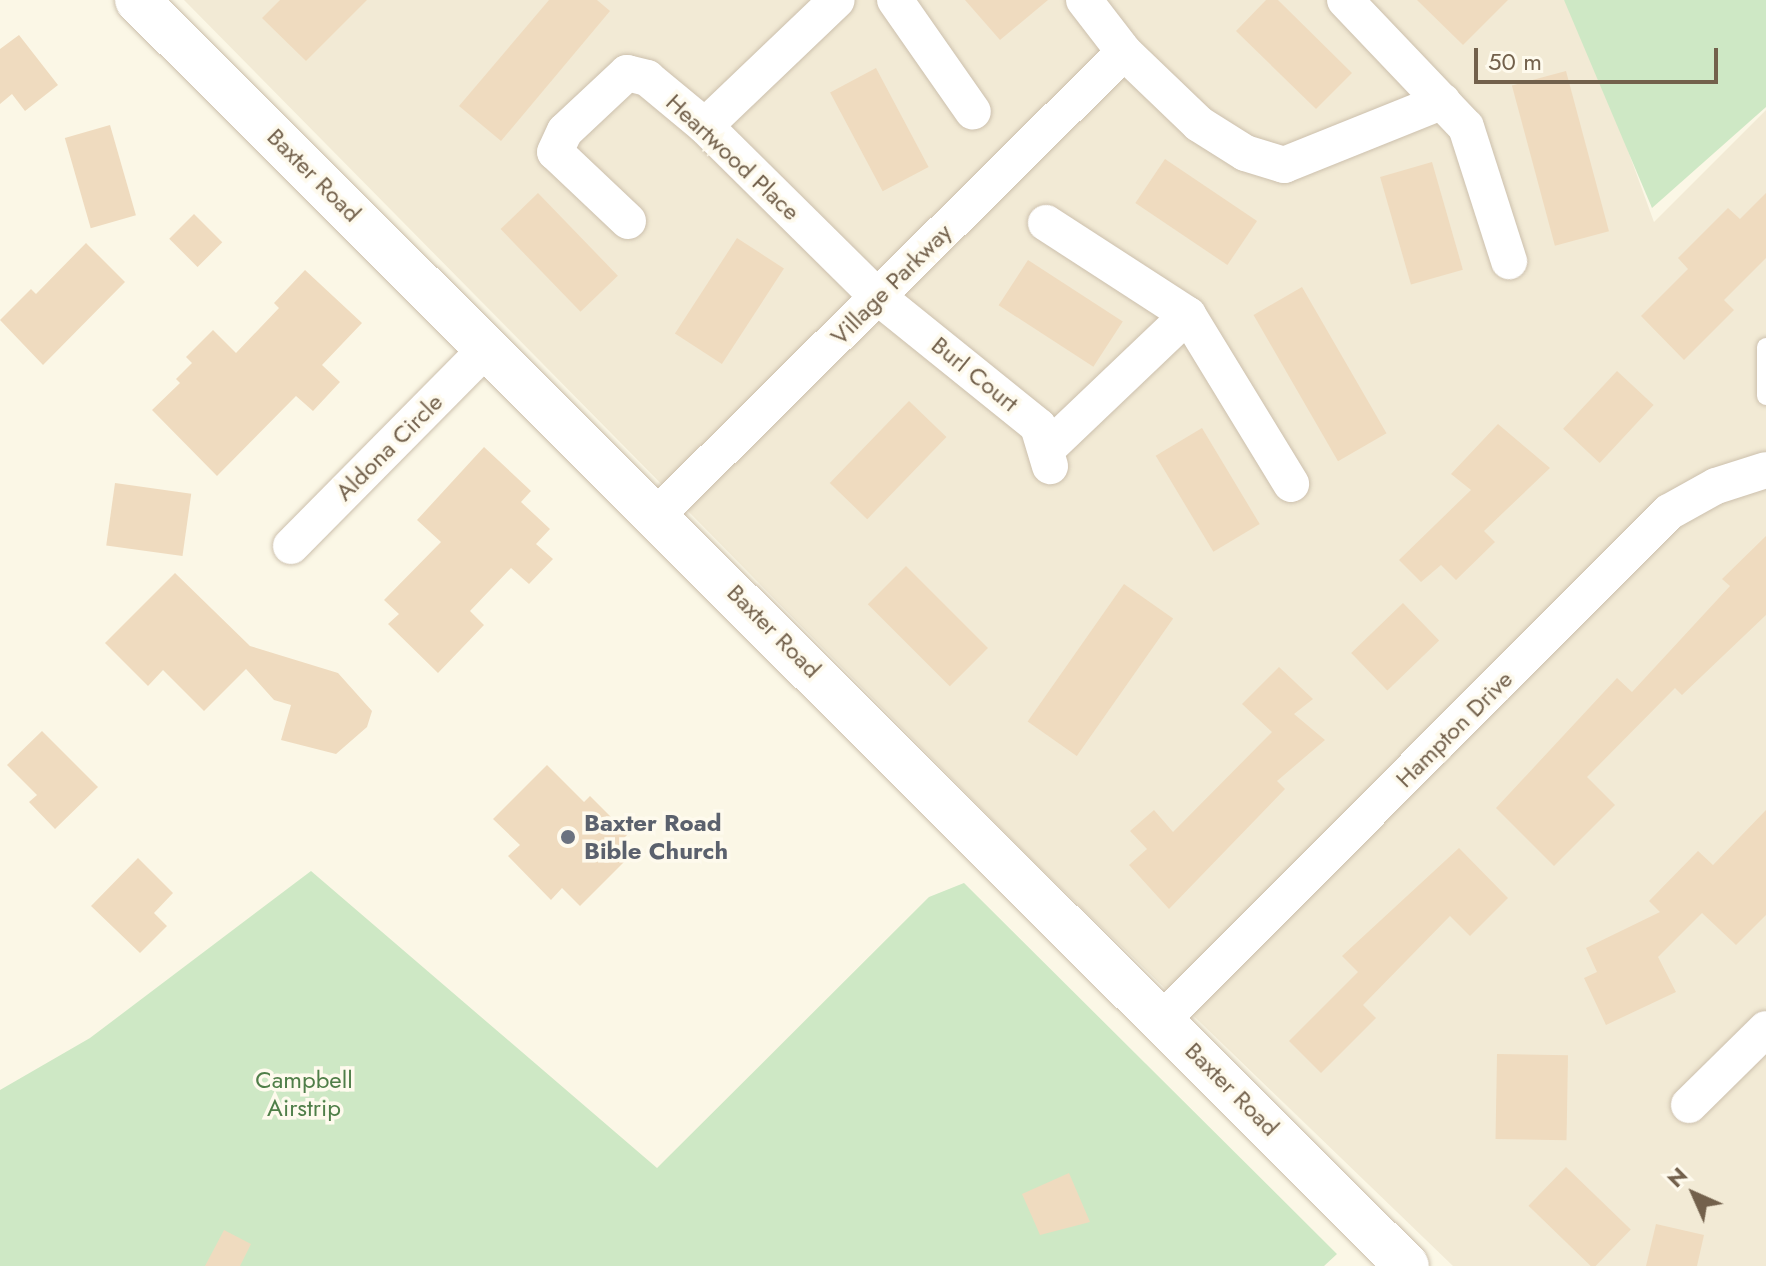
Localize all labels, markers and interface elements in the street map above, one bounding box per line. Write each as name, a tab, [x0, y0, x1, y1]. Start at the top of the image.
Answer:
scale bar	[1478, 32, 1722, 82]
text: 50 m	[1488, 44, 1542, 79]
street label: Heartwood Place	[660, 88, 806, 226]
street label: Baxter Road	[261, 122, 367, 228]
street label: Village Parkway	[824, 217, 958, 351]
street label: Burl Court	[926, 330, 1024, 418]
street label: Aldona Circle	[330, 388, 448, 506]
street label: Baxter Road	[721, 578, 827, 684]
street label: Hampton Drive	[1390, 665, 1518, 793]
place label: Baxter Road Bible Church	[584, 809, 728, 865]
marker: Baxter Road Bible Church	[559, 828, 577, 846]
street label: Baxter Road	[1179, 1036, 1285, 1142]
park label: Campbell Airstrip	[255, 1066, 353, 1122]
north arrow	[1654, 1154, 1734, 1234]
text: N	[1660, 1160, 1695, 1195]

